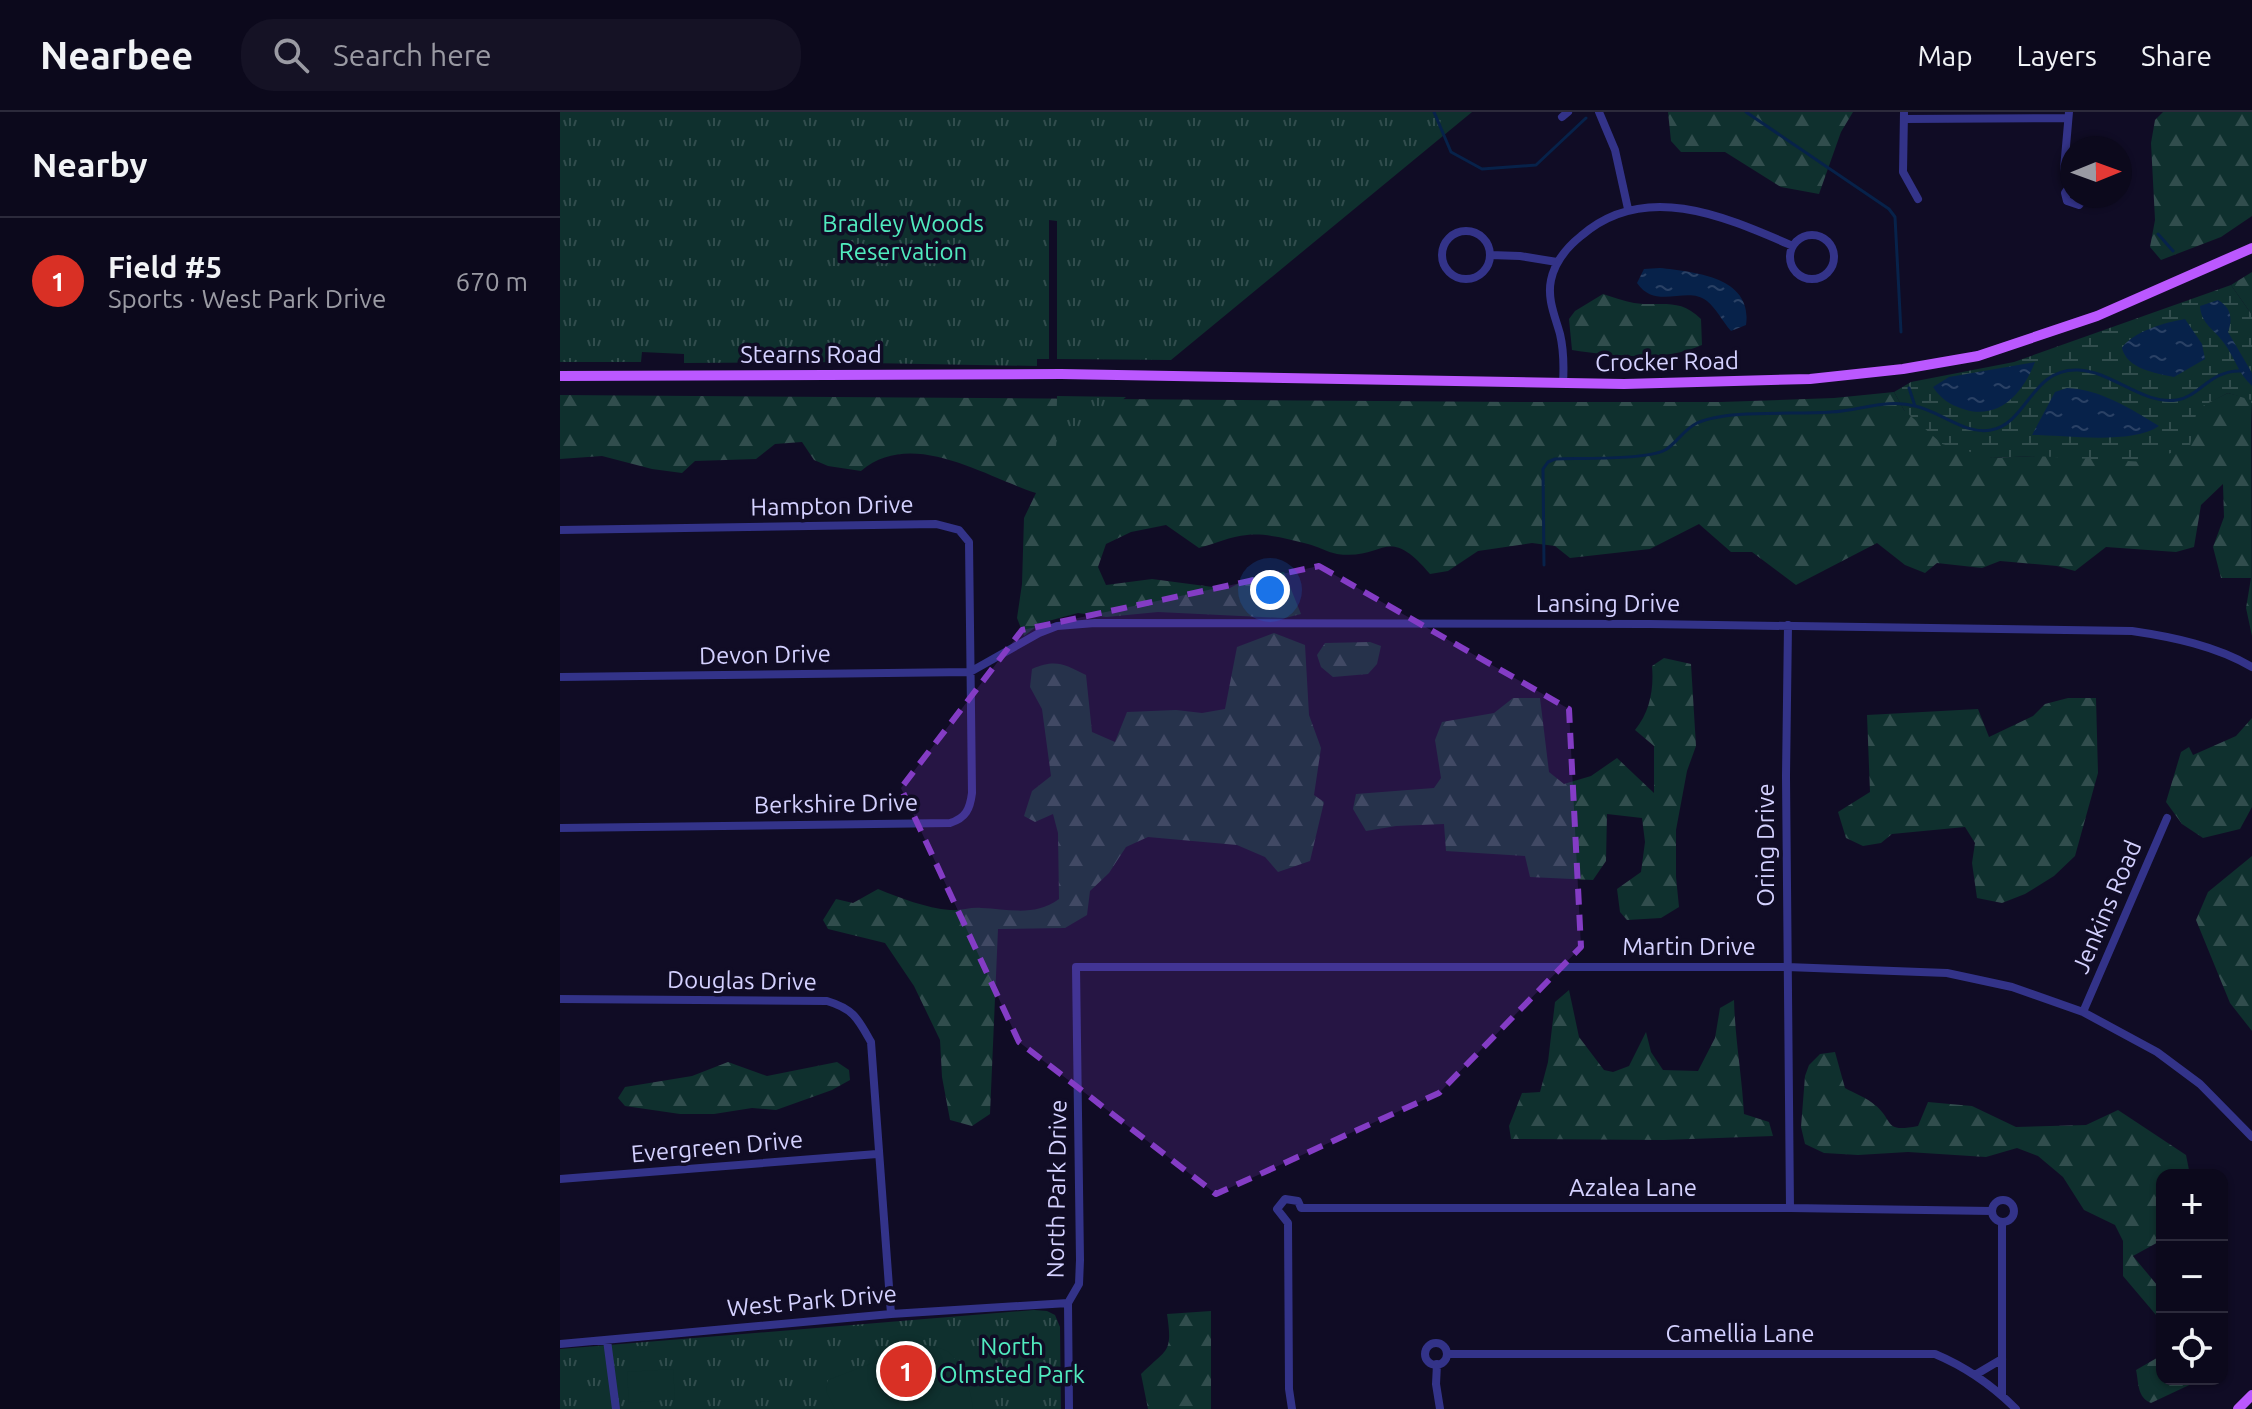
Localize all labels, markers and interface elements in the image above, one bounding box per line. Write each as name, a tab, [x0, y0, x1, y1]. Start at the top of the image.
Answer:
search box	[241, 19, 801, 91]
icon: search	[269, 33, 313, 77]
text: Nearbee	[40, 34, 193, 76]
text: Search here	[333, 38, 492, 72]
text: Map	[1917, 40, 1973, 71]
text: Layers	[2017, 40, 2097, 71]
text: Share	[2141, 40, 2212, 71]
north arrow	[2060, 136, 2132, 208]
text: Nearby	[32, 145, 147, 183]
park label: Bradley Woods Reservation	[822, 210, 984, 265]
text: Field #5	[108, 250, 222, 284]
text: 1	[51, 267, 65, 296]
text: 670 m	[456, 267, 528, 296]
text: Sports · West Park Drive	[108, 284, 386, 313]
street label: Stearns Road	[740, 341, 882, 368]
street label: Crocker Road	[1595, 347, 1739, 376]
street label: Hampton Drive	[750, 491, 914, 520]
your location	[1250, 570, 1290, 610]
street label: Lansing Drive	[1536, 590, 1680, 617]
street label: Devon Drive	[699, 640, 831, 669]
street label: Oring Drive	[1752, 783, 1779, 907]
street label: Berkshire Drive	[754, 789, 918, 818]
street label: Jenkins Road	[2066, 836, 2147, 977]
street label: Martin Drive	[1622, 933, 1756, 960]
street label: Douglas Drive	[667, 966, 817, 995]
street label: North Park Drive	[1041, 1099, 1072, 1279]
street label: Evergreen Drive	[630, 1126, 804, 1167]
map controls	[2156, 1169, 2228, 1385]
button: +	[2156, 1169, 2228, 1241]
street label: Azalea Lane	[1569, 1174, 1697, 1201]
button: −	[2156, 1241, 2228, 1313]
street label: West Park Drive	[726, 1280, 898, 1321]
button: locate	[2156, 1313, 2228, 1385]
street label: Camellia Lane	[1666, 1320, 1814, 1347]
park label: North Olmsted Park	[939, 1333, 1085, 1388]
pin: 1	[880, 1341, 932, 1401]

